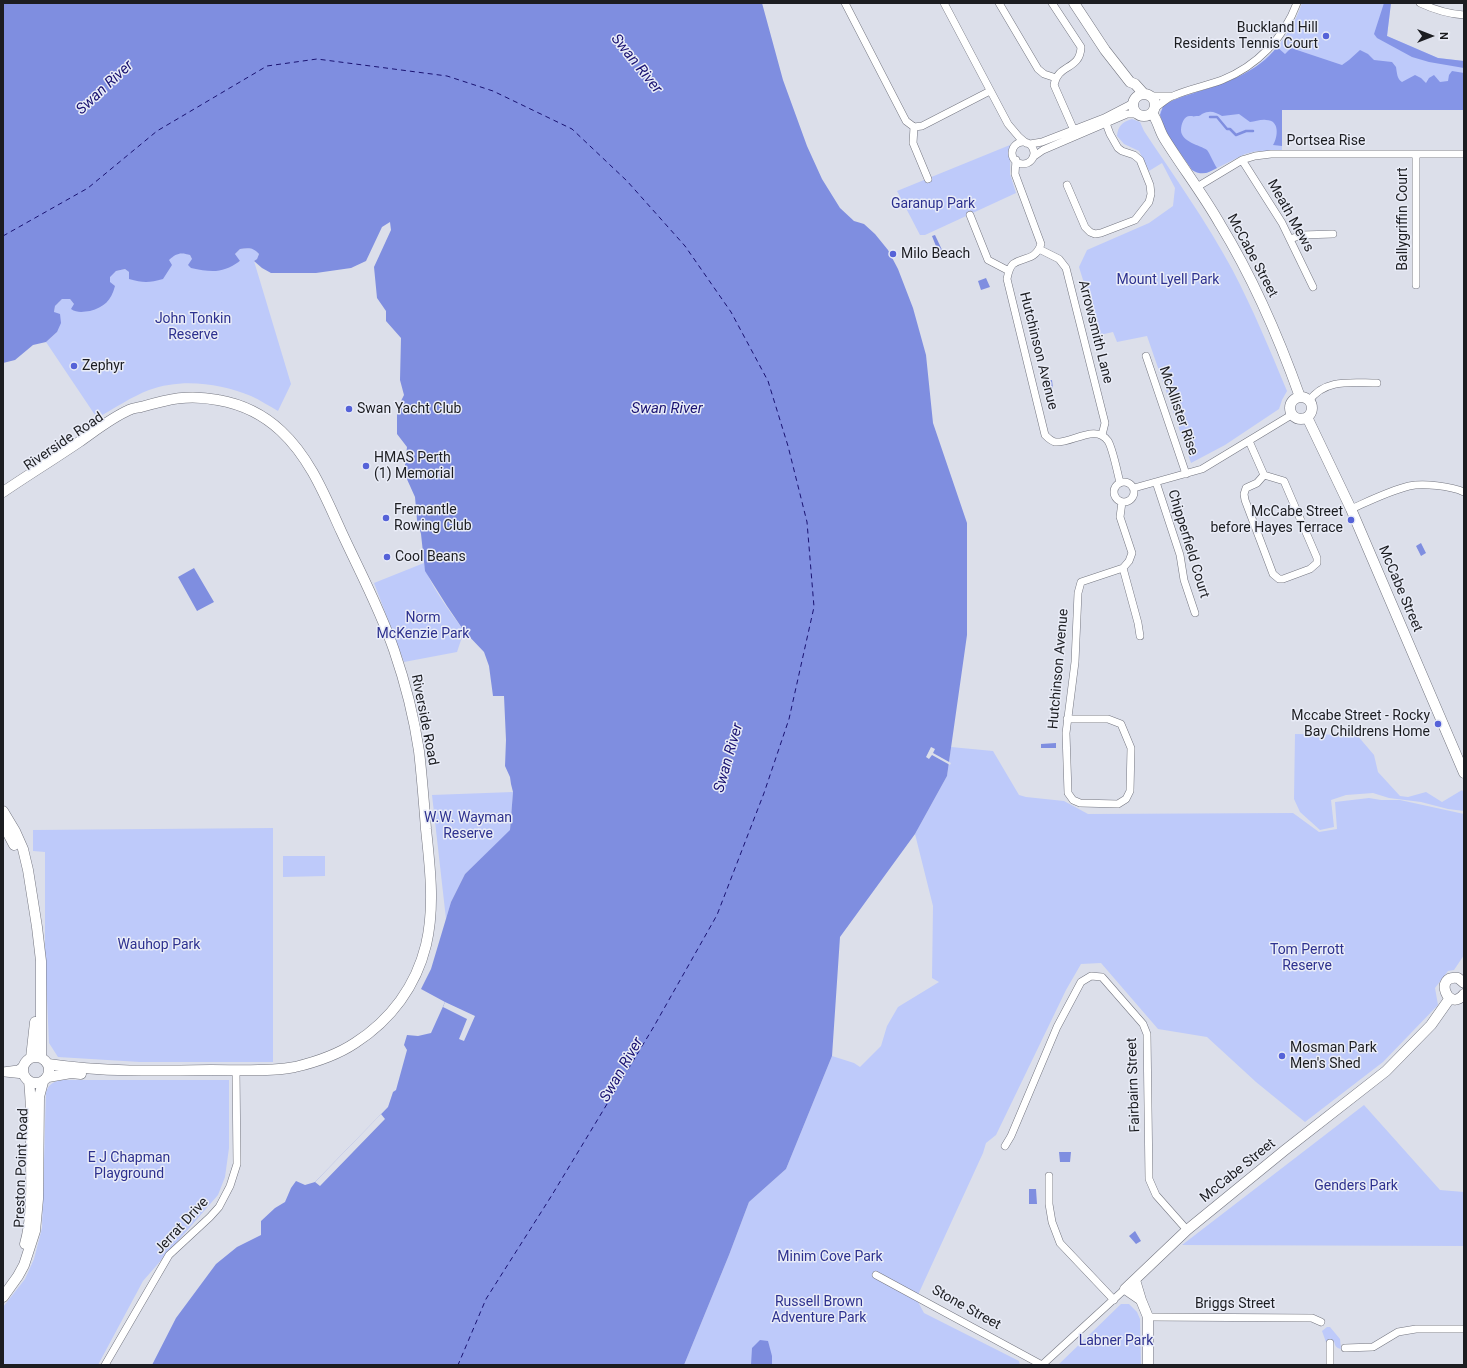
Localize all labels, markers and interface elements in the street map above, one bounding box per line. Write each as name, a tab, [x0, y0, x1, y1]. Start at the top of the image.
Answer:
north arrow	[1411, 16, 1451, 56]
place label: Buckland Hill Residents Tennis Court	[1174, 20, 1318, 52]
water label: Swan River	[607, 31, 665, 97]
marker: Buckland Hill Residents Tennis Court	[1321, 31, 1331, 41]
text: N	[1437, 32, 1450, 40]
water label: Swan River	[73, 57, 137, 119]
street label: Portsea Rise	[1287, 133, 1365, 149]
street label: Ballygriffin Court	[1395, 167, 1411, 271]
street label: Meath Mews	[1263, 177, 1317, 255]
park label: Garanup Park	[891, 196, 975, 212]
street label: McCabe Street	[1223, 211, 1281, 301]
place label: Milo Beach	[901, 246, 970, 262]
marker: Milo Beach	[888, 249, 898, 259]
park label: Mount Lyell Park	[1117, 272, 1219, 288]
street label: Arrowsmith Lane	[1074, 279, 1116, 385]
street label: Hutchinson Avenue	[1015, 290, 1061, 412]
park label: John Tonkin Reserve	[155, 311, 231, 344]
place label: Zephyr	[82, 358, 125, 374]
marker: Zephyr	[69, 361, 79, 371]
street label: McAllister Rise	[1155, 364, 1201, 458]
water label: Swan River	[631, 400, 703, 418]
place label: Swan Yacht Club	[357, 401, 461, 417]
marker: Swan Yacht Club	[344, 404, 354, 414]
street label: Riverside Road	[21, 409, 107, 475]
place label: HMAS Perth (1) Memorial	[374, 450, 454, 482]
marker: HMAS Perth (1) Memorial	[361, 461, 371, 471]
street label: Chipperfield Court	[1164, 488, 1212, 600]
place label: Fremantle Rowing Club	[394, 502, 472, 534]
place label: McCabe Street before Hayes Terrace	[1211, 504, 1343, 536]
marker: Fremantle Rowing Club	[381, 513, 391, 523]
marker: McCabe Street before Hayes Terrace	[1346, 515, 1356, 525]
street label: McCabe Street	[1374, 543, 1426, 635]
place label: Cool Beans	[395, 549, 466, 565]
marker: Cool Beans	[382, 552, 392, 562]
street label: Hutchinson Avenue	[1045, 608, 1073, 730]
park label: Norm McKenzie Park	[377, 610, 469, 642]
street label: Riverside Road	[407, 673, 441, 767]
place label: Mccabe Street - Rocky Bay Childrens Home	[1291, 708, 1430, 740]
marker: Mccabe Street - Rocky Bay Childrens Home	[1433, 719, 1443, 729]
water label: Swan River	[711, 721, 747, 795]
park label: W.W. Wayman Reserve	[424, 810, 512, 842]
park label: Wauhop Park	[118, 937, 200, 953]
park label: Tom Perrott Reserve	[1270, 942, 1344, 974]
water label: Swan River	[596, 1035, 648, 1105]
street label: Fairbairn Street	[1124, 1037, 1144, 1133]
place label: Mosman Park Men's Shed	[1290, 1040, 1377, 1072]
marker: Mosman Park Men's Shed	[1277, 1051, 1287, 1061]
street label: Preston Point Road	[12, 1108, 32, 1228]
street label: McCabe Street	[1197, 1136, 1279, 1206]
park label: E J Chapman Playground	[88, 1150, 170, 1182]
park label: Genders Park	[1314, 1178, 1398, 1194]
street label: Jerrat Drive	[151, 1194, 213, 1258]
park label: Minim Cove Park	[777, 1249, 883, 1265]
street label: Stone Street	[929, 1282, 1003, 1334]
park label: Russell Brown Adventure Park	[772, 1294, 866, 1326]
street label: Briggs Street	[1195, 1296, 1275, 1312]
park label: Labner Park	[1079, 1333, 1153, 1349]

